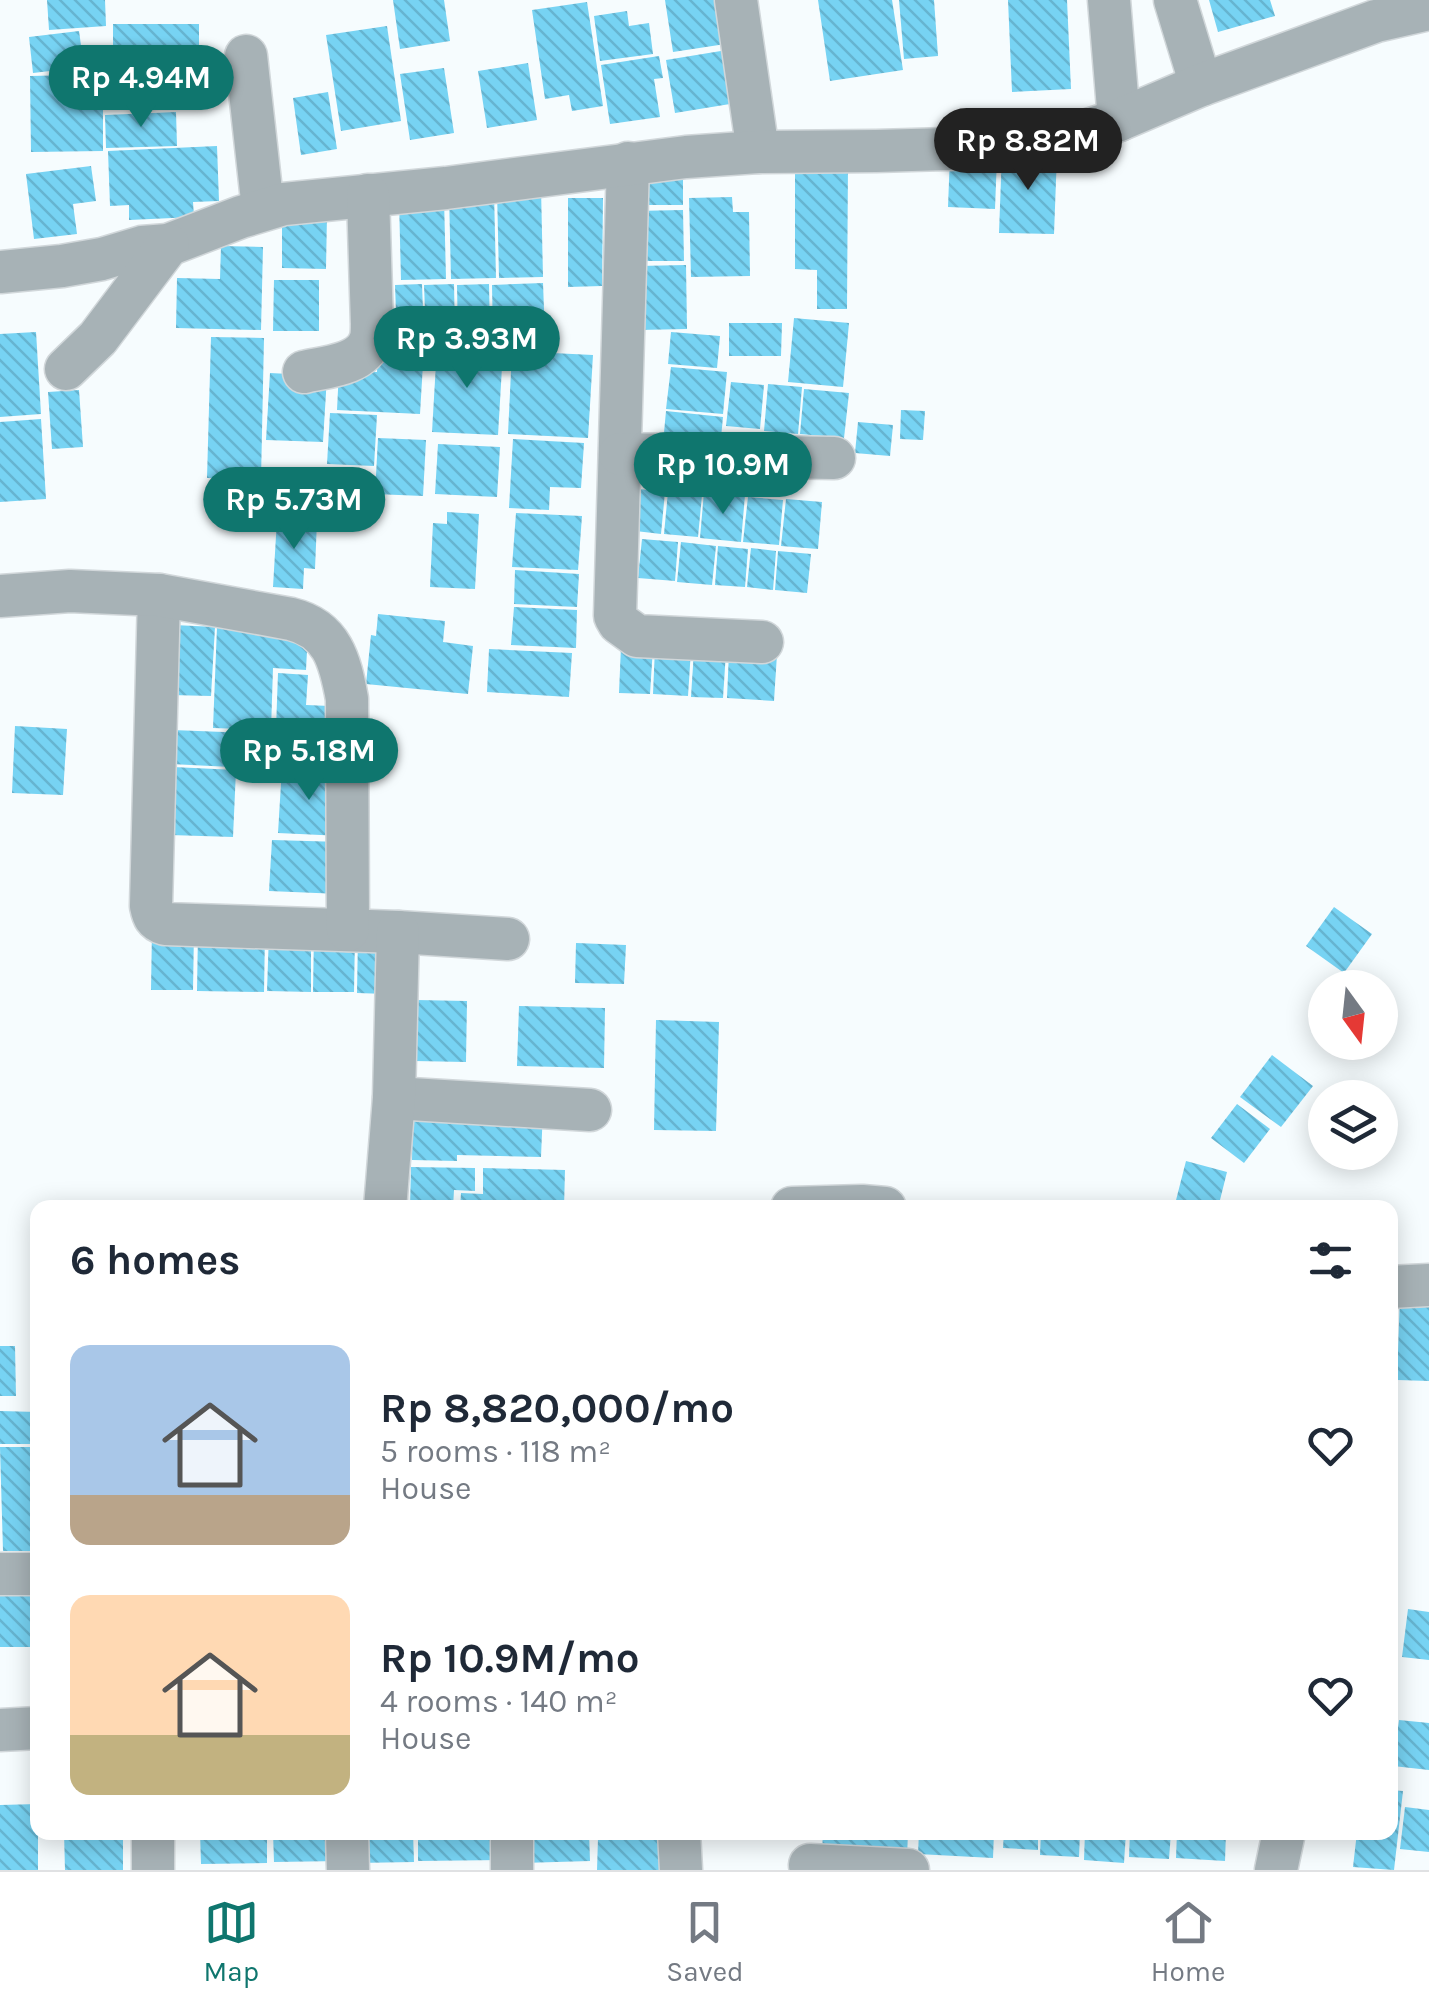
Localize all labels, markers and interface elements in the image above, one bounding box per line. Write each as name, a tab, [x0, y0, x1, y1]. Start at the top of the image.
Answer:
pin: Rp 4.94M	[38, 45, 244, 130]
text: Rp 4.94M	[71, 59, 211, 96]
pin: Rp 8.82M	[925, 108, 1131, 193]
text: Rp 8.82M	[956, 122, 1100, 159]
pin: Rp 3.93M	[364, 306, 570, 391]
text: Rp 3.93M	[396, 320, 538, 357]
pin: Rp 10.9M	[620, 432, 826, 517]
text: Rp 10.9M	[656, 446, 790, 483]
pin: Rp 5.73M	[191, 467, 397, 552]
text: Rp 5.73M	[225, 481, 363, 518]
pin: Rp 5.18M	[206, 718, 412, 803]
text: Rp 5.18M	[242, 732, 376, 769]
north arrow	[1308, 970, 1398, 1060]
map controls	[1308, 970, 1398, 1170]
button: layers	[1308, 1080, 1398, 1170]
icon: filters	[1303, 1233, 1358, 1288]
text: 6 homes	[70, 1235, 240, 1285]
text: Rp 8,820,000/mo	[380, 1383, 734, 1433]
icon: home	[150, 1385, 270, 1505]
icon: heart	[1303, 1418, 1358, 1473]
text: 5 rooms · 118 m²	[380, 1433, 611, 1470]
text: House	[380, 1470, 472, 1507]
text: Rp 10.9M/mo	[380, 1633, 640, 1683]
icon: home	[150, 1635, 270, 1755]
icon: heart	[1303, 1668, 1358, 1723]
text: 4 rooms · 140 m²	[380, 1683, 618, 1720]
text: House	[380, 1720, 472, 1757]
tab: Map	[204, 1895, 259, 1988]
tab: Saved	[666, 1895, 744, 1988]
tab: Home	[1151, 1895, 1225, 1988]

